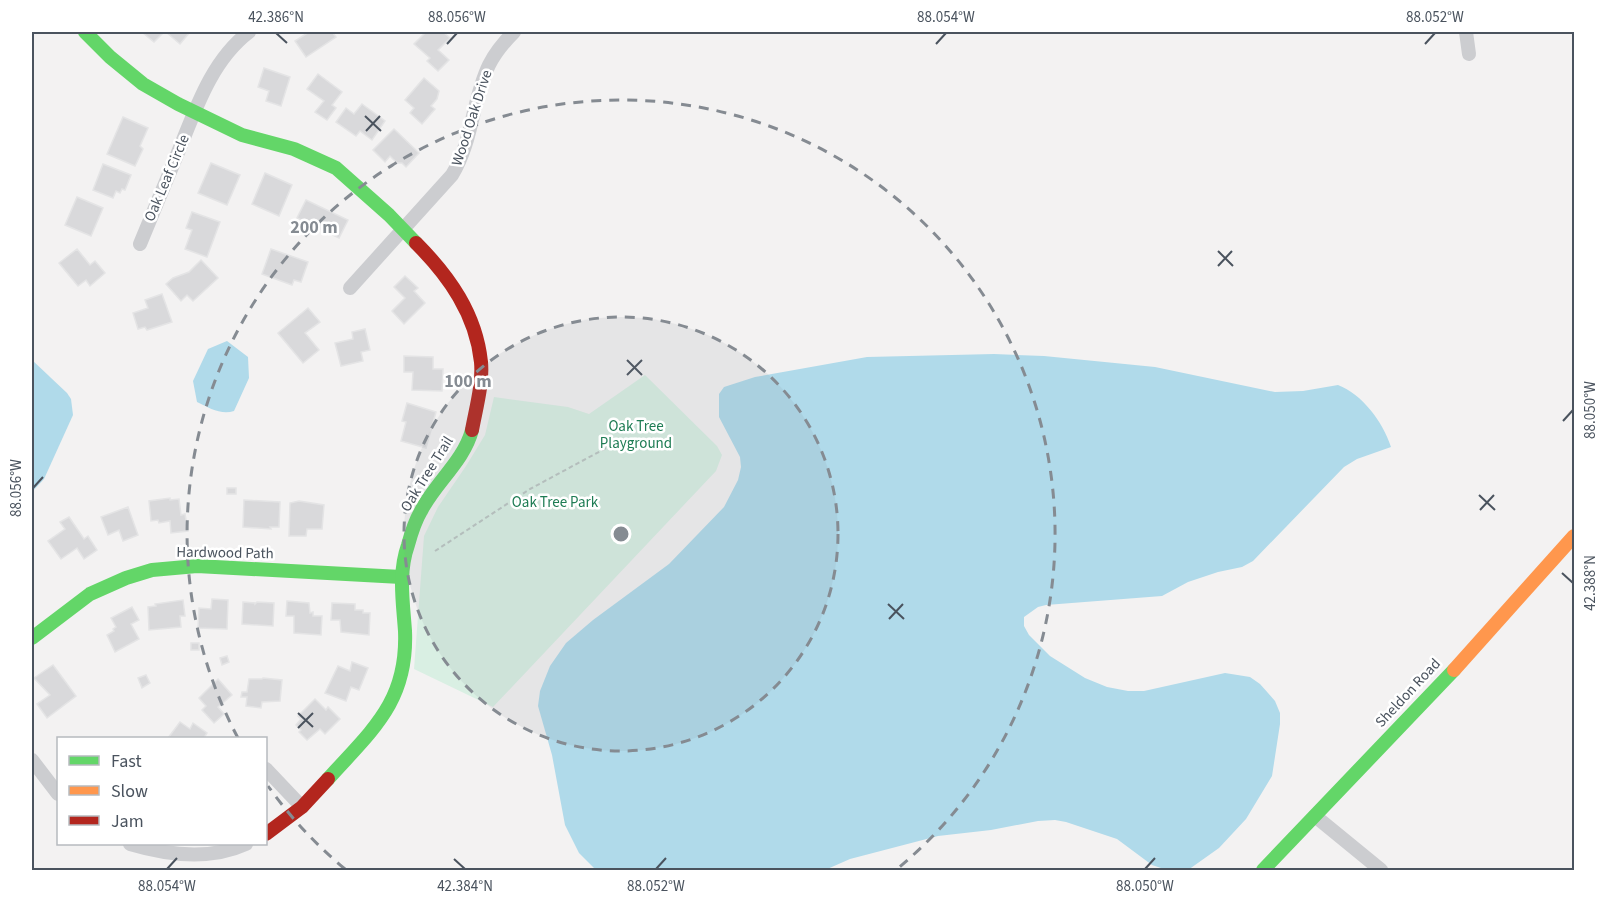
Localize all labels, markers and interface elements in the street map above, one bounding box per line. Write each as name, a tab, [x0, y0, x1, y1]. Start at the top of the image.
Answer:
text: 42.386°N	[248, 7, 304, 28]
text: 88.056°W	[428, 7, 486, 28]
text: 88.054°W	[917, 7, 975, 28]
text: 88.052°W	[1406, 7, 1464, 28]
street label: Wood Oak Drive	[447, 67, 497, 169]
street label: Oak Leaf Circle	[139, 131, 195, 225]
text: 200 m	[290, 215, 338, 240]
text: 100 m	[444, 369, 492, 394]
text: 88.050°W	[1580, 381, 1601, 439]
park label: Oak Tree Playground	[600, 416, 672, 454]
street label: Oak Tree Trail	[395, 432, 459, 516]
text: 88.056°W	[6, 459, 27, 517]
park label: Oak Tree Park	[512, 492, 599, 513]
centre of rings	[611, 524, 631, 544]
street label: Hardwood Path	[176, 542, 274, 564]
text: 42.388°N	[1580, 555, 1601, 611]
street label: Sheldon Road	[1371, 654, 1445, 732]
legend	[57, 737, 267, 845]
text: Fast	[111, 749, 142, 774]
text: Slow	[111, 779, 148, 804]
text: Jam	[111, 809, 144, 834]
text: 88.054°W	[138, 876, 196, 897]
text: 42.384°N	[437, 876, 493, 897]
text: 88.052°W	[627, 876, 685, 897]
text: 88.050°W	[1116, 876, 1174, 897]

